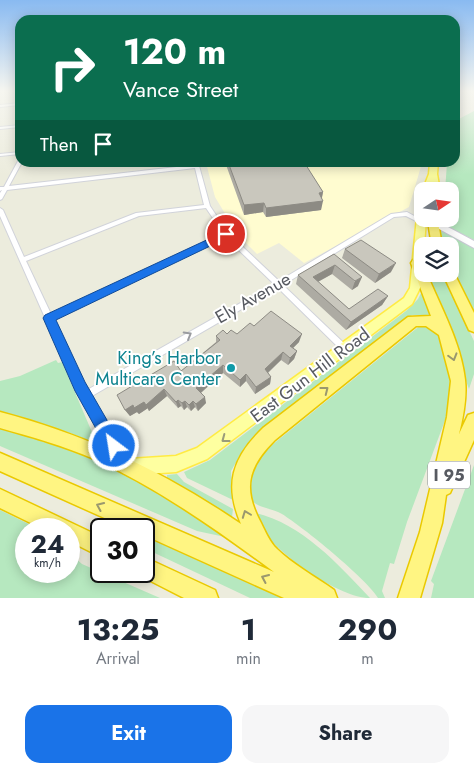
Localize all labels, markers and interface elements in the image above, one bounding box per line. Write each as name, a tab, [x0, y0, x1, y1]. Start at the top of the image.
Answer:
text: 120 m	[123, 27, 226, 77]
icon: right	[40, 35, 105, 100]
text: Vance Street	[123, 73, 238, 105]
icon: arrive	[89, 130, 117, 158]
text: Then	[40, 131, 79, 158]
north arrow	[414, 182, 459, 228]
map controls	[414, 182, 459, 282]
pin	[205, 213, 247, 255]
icon: arrive	[212, 220, 240, 248]
button: layers	[414, 237, 459, 282]
street label: Ely Avenue	[210, 266, 296, 330]
street label: East Gun Hill Road	[245, 321, 375, 429]
one-way arrow	[183, 332, 192, 342]
place label: King’s Harbor Multicare Center	[95, 345, 222, 392]
one-way arrow	[448, 353, 458, 361]
marker: King’s Harbor Multicare Center	[225, 362, 237, 374]
one-way arrow	[320, 386, 329, 395]
position arrow	[87, 419, 139, 471]
one-way arrow	[221, 433, 231, 442]
road number: I 95	[428, 462, 470, 488]
one-way arrow	[96, 501, 105, 512]
one-way arrow	[242, 510, 252, 518]
speed limit sign: 30	[90, 518, 155, 583]
text: 24	[31, 526, 64, 562]
text: km/h	[34, 554, 61, 572]
one-way arrow	[261, 574, 270, 585]
text: 13:25	[77, 608, 159, 651]
text: 1	[241, 608, 256, 651]
text: 290	[338, 608, 397, 651]
text: Arrival	[96, 647, 140, 670]
text: min	[236, 647, 261, 670]
text: m	[361, 647, 374, 670]
button: Exit	[25, 705, 232, 763]
button: Share	[242, 705, 449, 763]

